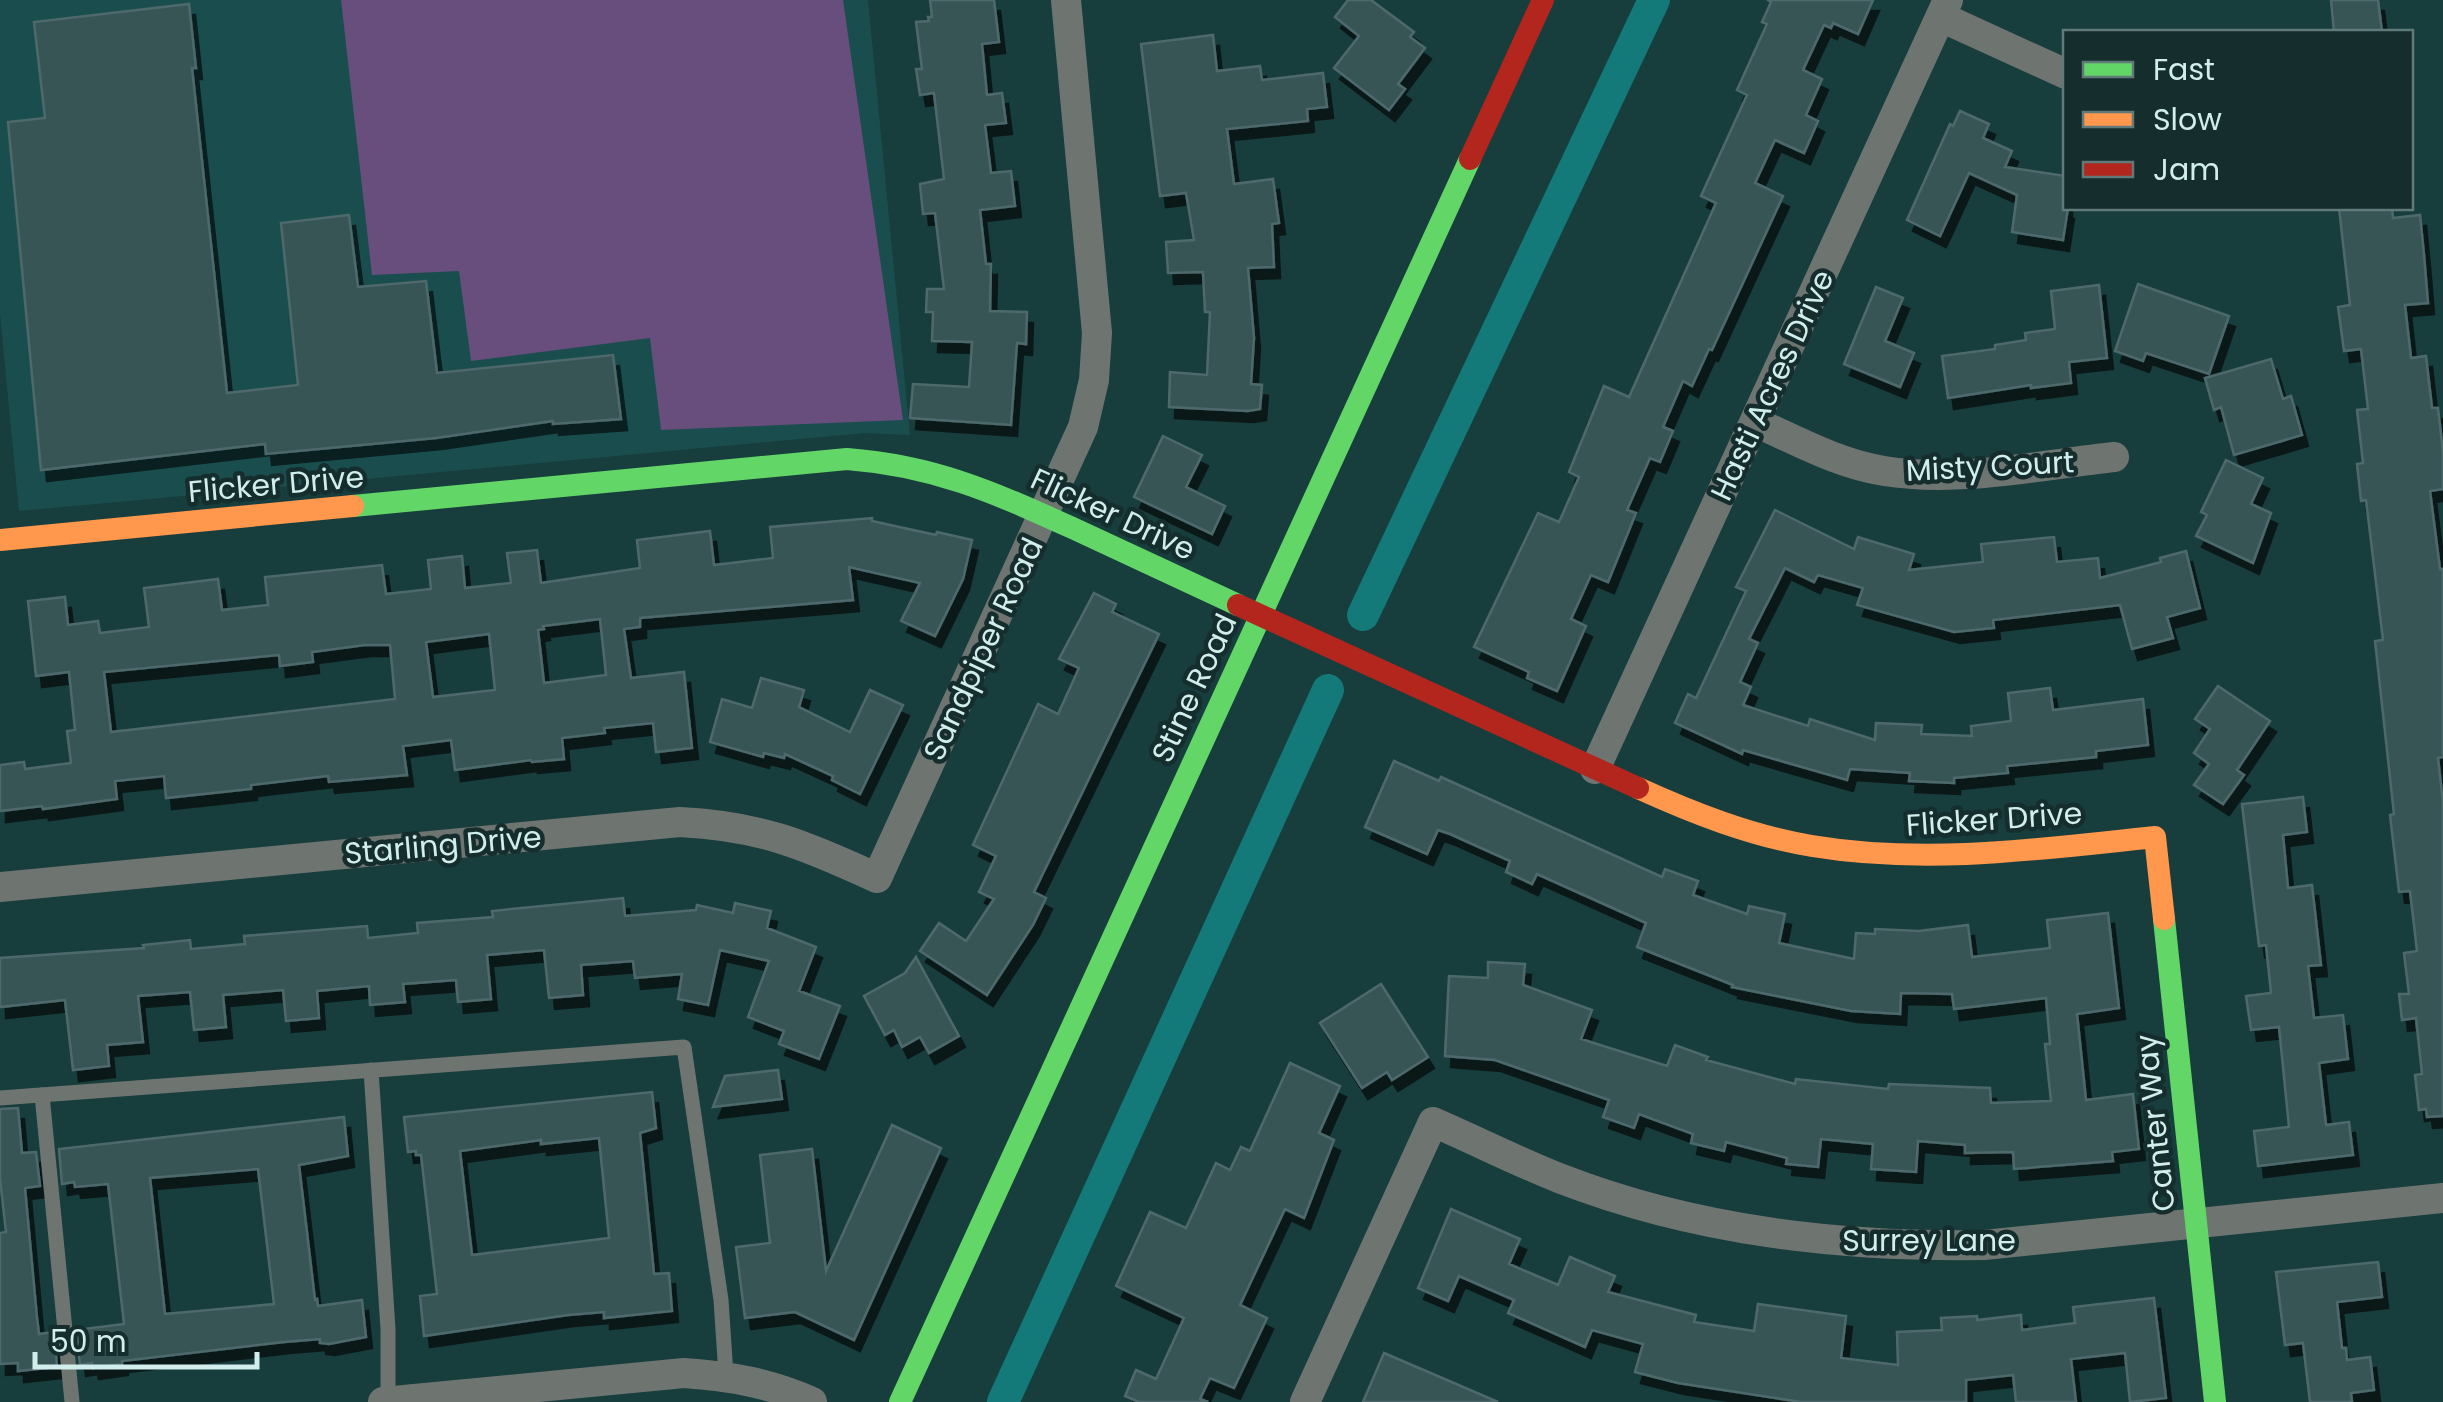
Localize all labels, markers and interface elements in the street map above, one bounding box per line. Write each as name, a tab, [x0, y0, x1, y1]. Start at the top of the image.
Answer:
legend	[2063, 30, 2413, 210]
text: Fast	[2153, 48, 2215, 91]
text: Slow	[2153, 98, 2222, 141]
text: Jam	[2153, 148, 2220, 191]
street label: Hasti Acres Drive	[1700, 263, 1844, 507]
street label: Misty Court	[1905, 440, 2075, 492]
street label: Flicker Drive	[186, 455, 366, 513]
street label: Flicker Drive	[1024, 457, 1202, 571]
street label: Sandpiper Road	[913, 531, 1053, 767]
street label: Stine Road	[1141, 607, 1247, 769]
street label: Flicker Drive	[1904, 791, 2084, 847]
street label: Starling Drive	[343, 815, 543, 875]
street label: Canter Way	[2124, 1032, 2186, 1214]
street label: Surrey Lane	[1842, 1219, 2016, 1262]
scale bar	[35, 1307, 258, 1369]
text: 50 m	[50, 1320, 127, 1363]

